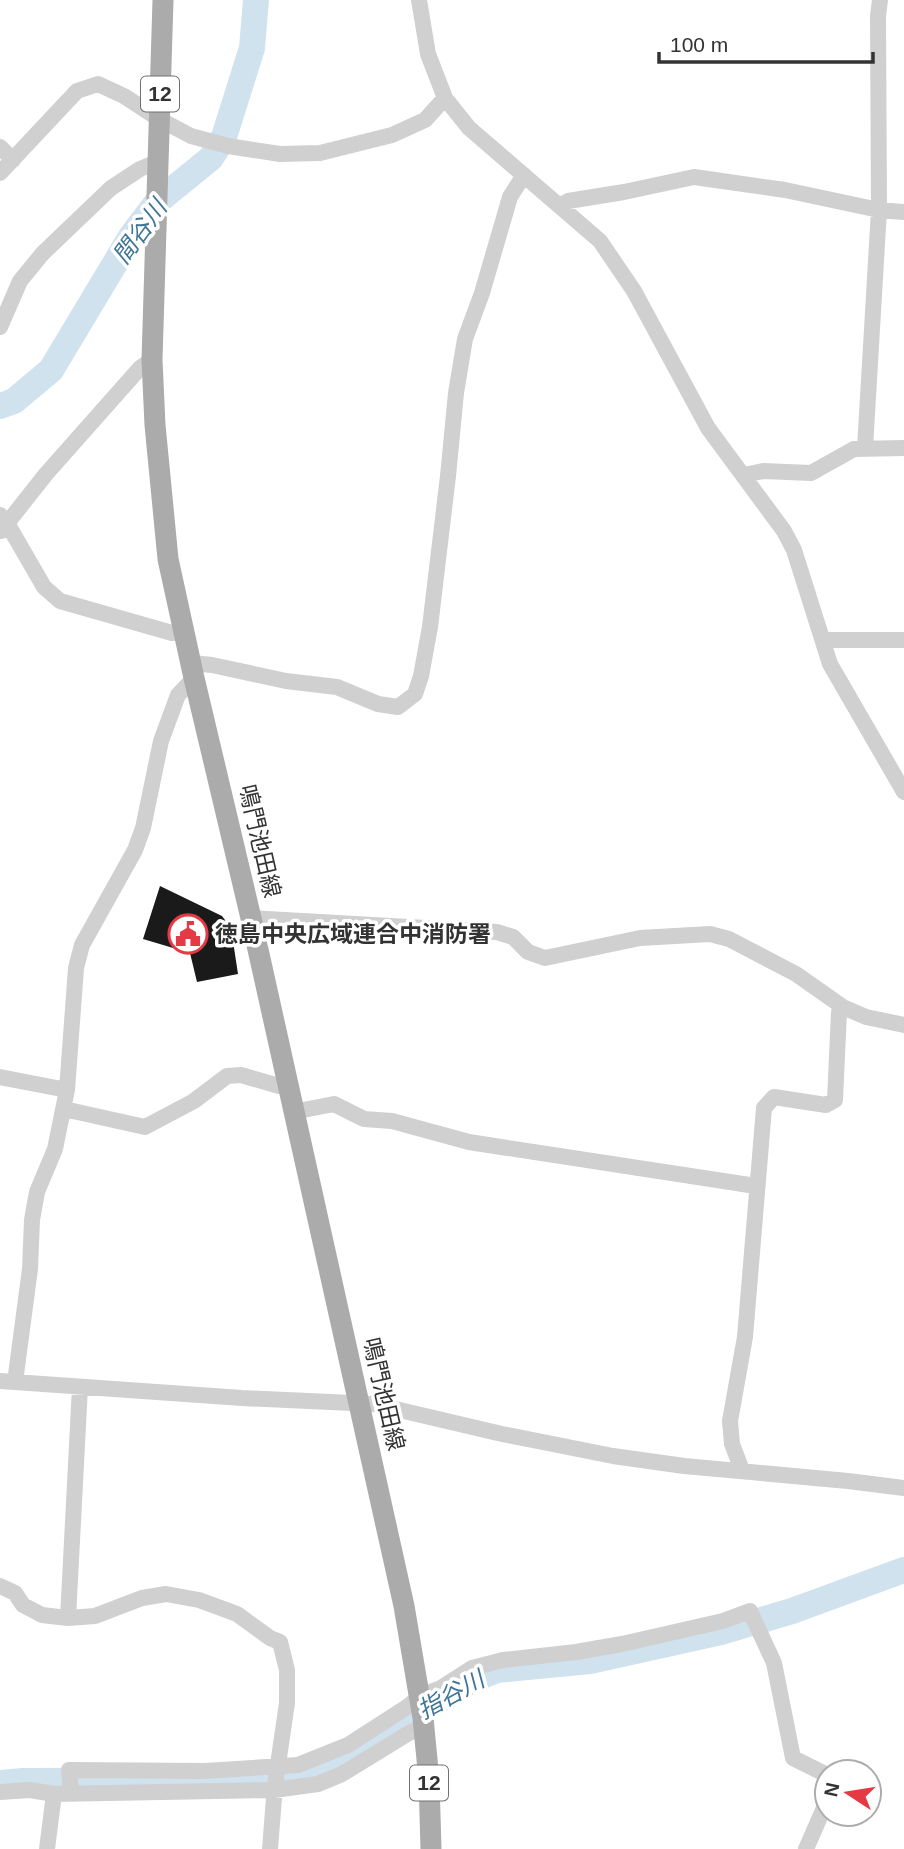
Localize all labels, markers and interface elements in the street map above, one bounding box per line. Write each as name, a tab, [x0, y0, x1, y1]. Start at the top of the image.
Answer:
scale bar	[659, 21, 872, 65]
text: 100 m	[670, 33, 728, 56]
road number: 12	[141, 76, 179, 112]
water label: 間谷川	[108, 192, 173, 269]
street label: 鳴門池田線	[234, 782, 286, 900]
public building icon: 徳島中央広域連合中消防署	[167, 913, 209, 955]
place label: 徳島中央広域連合中消防署	[215, 921, 491, 947]
street label: 鳴門池田線	[358, 1335, 410, 1453]
water label: 指谷川	[413, 1664, 491, 1724]
north arrow	[813, 1758, 883, 1828]
road number: 12	[410, 1766, 448, 1800]
text: N	[820, 1781, 844, 1798]

